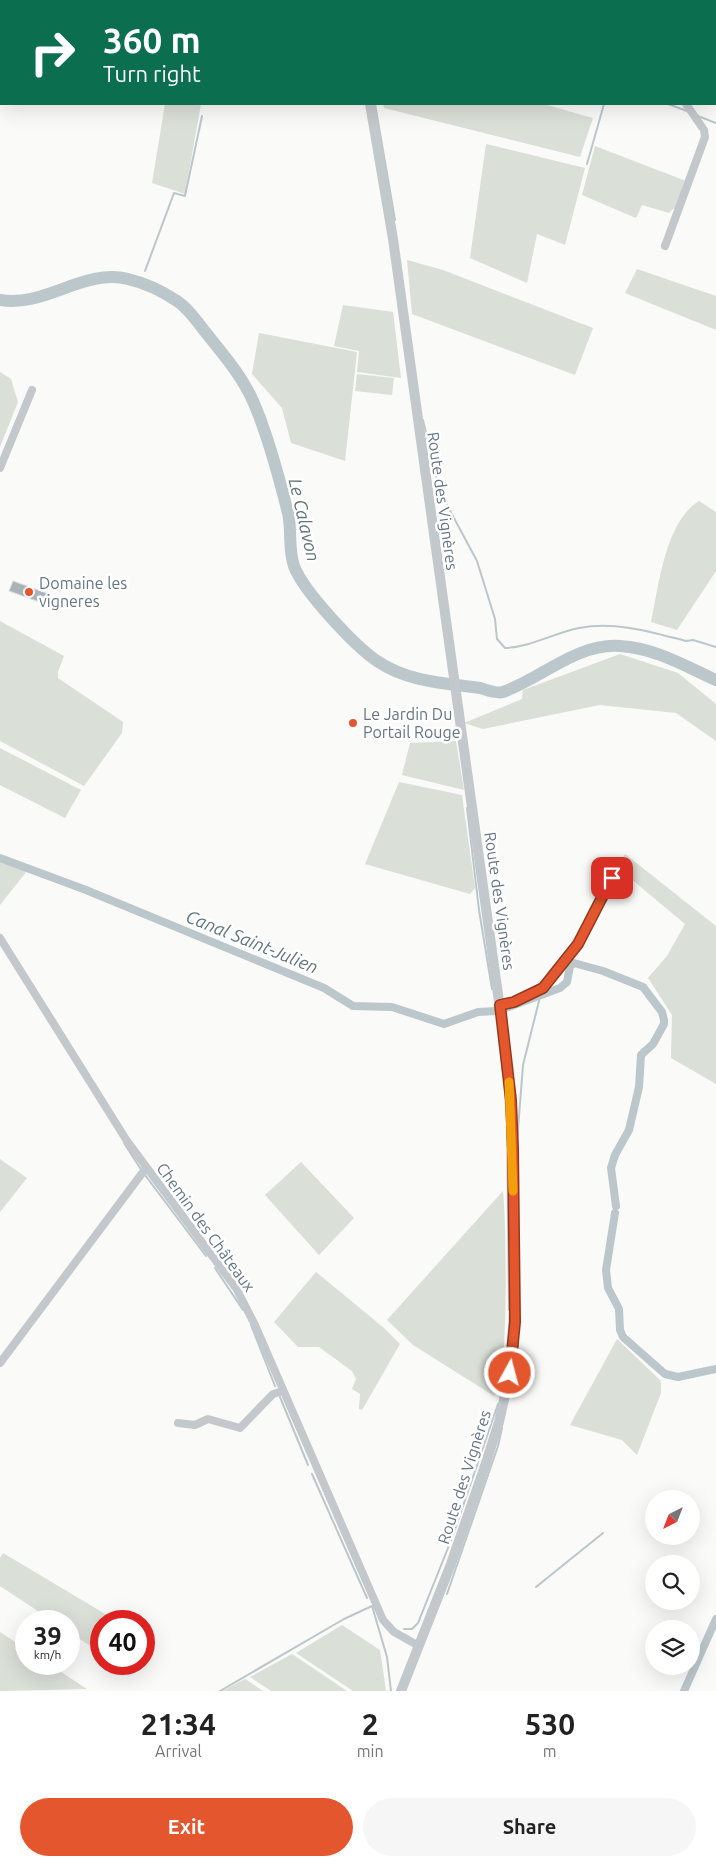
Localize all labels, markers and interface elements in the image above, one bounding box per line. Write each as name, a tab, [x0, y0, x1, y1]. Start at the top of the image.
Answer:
icon: right	[20, 20, 85, 85]
text: 360 m	[103, 20, 201, 60]
text: Turn right	[103, 61, 201, 86]
street label: Route des Vignères	[424, 431, 462, 571]
water label: Le Calavon	[286, 476, 324, 563]
place label: Domaine les vigneres	[39, 574, 127, 610]
marker: Domaine les vigneres	[23, 586, 35, 598]
place label: Le Jardin Du Portail Rouge	[363, 705, 461, 741]
marker: Le Jardin Du Portail Rouge	[347, 717, 359, 729]
street label: Route des Vignères	[481, 831, 519, 971]
pin	[591, 857, 633, 899]
icon: arrive	[598, 864, 626, 892]
water label: Canal Saint-Julien	[183, 905, 321, 977]
street label: Chemin des Châteaux	[153, 1159, 259, 1295]
position arrow	[483, 1346, 535, 1398]
street label: Route des Vignères	[434, 1408, 494, 1546]
north arrow	[645, 1490, 700, 1545]
map controls	[645, 1490, 700, 1675]
button: search	[645, 1555, 700, 1610]
speed limit sign: 40	[90, 1610, 155, 1675]
button: layers	[645, 1620, 700, 1675]
text: 39	[33, 1622, 62, 1650]
text: km/h	[34, 1648, 61, 1661]
text: 21:34	[141, 1707, 216, 1741]
text: 2	[362, 1707, 379, 1741]
text: 530	[524, 1707, 575, 1741]
text: Arrival	[155, 1742, 202, 1760]
text: min	[357, 1742, 384, 1760]
text: m	[543, 1742, 557, 1760]
button: Exit	[20, 1798, 353, 1856]
button: Share	[363, 1798, 696, 1856]

